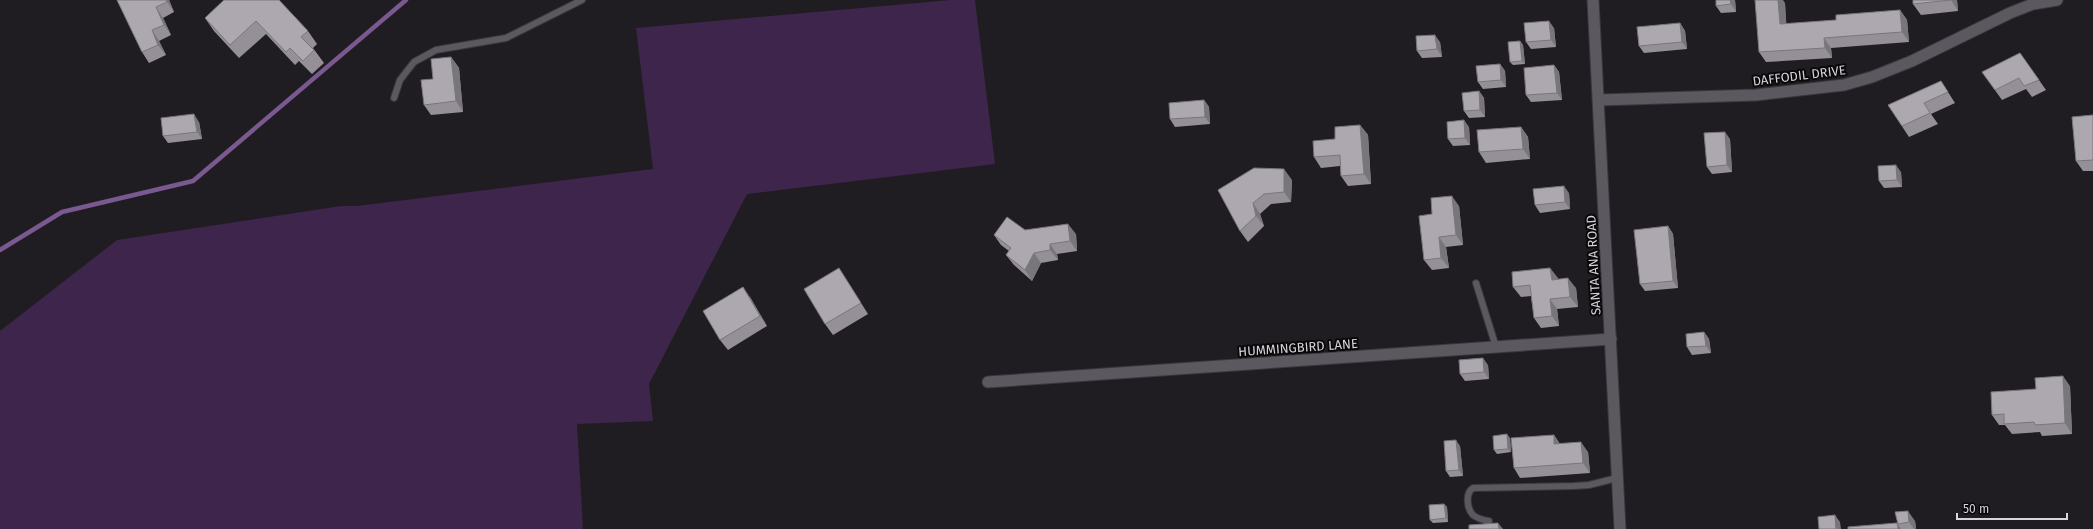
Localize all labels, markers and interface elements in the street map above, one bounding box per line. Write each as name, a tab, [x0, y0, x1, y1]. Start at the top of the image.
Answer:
street label: DAFFODIL DRIVE	[1752, 62, 1846, 89]
street label: SANTA ANA ROAD	[1583, 215, 1604, 315]
street label: HUMMINGBIRD LANE	[1238, 336, 1358, 359]
scale bar	[1957, 495, 2067, 521]
text: 50 m	[1963, 502, 1989, 516]

